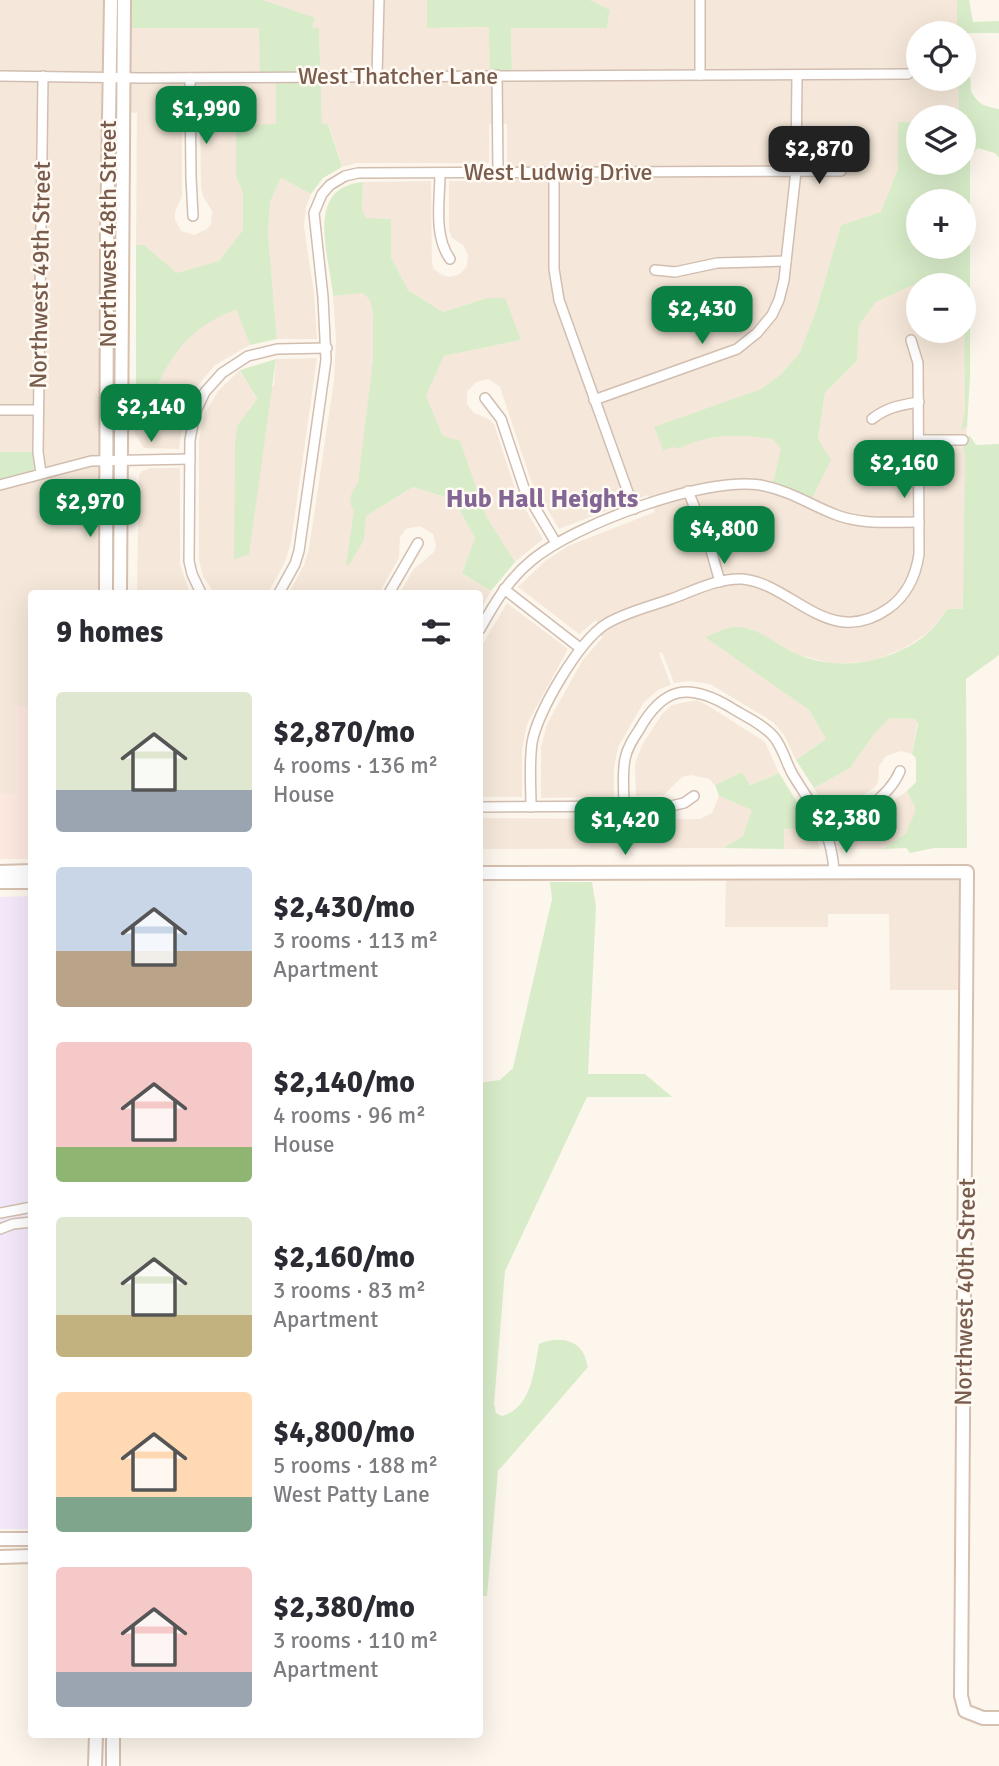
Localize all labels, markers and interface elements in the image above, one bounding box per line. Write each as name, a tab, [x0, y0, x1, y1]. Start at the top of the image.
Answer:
map controls	[906, 21, 976, 343]
button: locate	[906, 21, 976, 91]
street label: West Thatcher Lane	[298, 61, 498, 91]
pin: $1,990	[149, 86, 263, 146]
text: $1,990	[172, 94, 240, 123]
button: layers	[906, 105, 976, 175]
street label: Northwest 48th Street	[93, 120, 123, 348]
pin: $2,870	[762, 127, 876, 186]
text: $2,870	[785, 134, 853, 163]
street label: West Ludwig Drive	[463, 157, 653, 187]
street label: Northwest 49th Street	[23, 161, 57, 389]
button: +	[906, 189, 976, 259]
button: −	[906, 273, 976, 343]
pin: $2,430	[645, 286, 759, 346]
text: $2,430	[668, 294, 736, 323]
pin: $2,140	[94, 384, 208, 444]
text: $2,140	[117, 392, 185, 421]
pin: $2,160	[847, 440, 961, 500]
text: $2,160	[870, 448, 938, 477]
pin: $2,970	[33, 480, 147, 539]
district label: Hub Hall Heights	[446, 483, 638, 515]
text: $2,970	[56, 487, 124, 516]
pin: $4,800	[667, 506, 781, 566]
text: $4,800	[690, 514, 758, 543]
icon: filters	[417, 613, 455, 651]
text: 9 homes	[56, 614, 163, 651]
text: $2,870/mo	[273, 714, 415, 751]
icon: home	[112, 720, 196, 804]
text: 4 rooms · 136 m²	[273, 751, 438, 780]
text: House	[273, 780, 335, 809]
pin: $2,380	[789, 796, 903, 855]
pin: $1,420	[568, 798, 682, 857]
text: $2,380	[812, 803, 880, 832]
text: $1,420	[591, 805, 659, 834]
text: $2,430/mo	[273, 889, 415, 926]
icon: home	[112, 895, 196, 979]
text: 3 rooms · 113 m²	[273, 926, 438, 955]
text: Apartment	[273, 955, 378, 984]
text: $2,140/mo	[273, 1064, 415, 1101]
icon: home	[112, 1070, 196, 1154]
text: 4 rooms · 96 m²	[273, 1101, 426, 1130]
text: House	[273, 1130, 335, 1159]
street label: Northwest 40th Street	[948, 1178, 982, 1406]
text: $2,160/mo	[273, 1239, 415, 1276]
icon: home	[112, 1245, 196, 1329]
text: 3 rooms · 83 m²	[273, 1276, 426, 1305]
text: Apartment	[273, 1305, 378, 1334]
text: $4,800/mo	[273, 1414, 415, 1451]
icon: home	[112, 1420, 196, 1504]
text: 5 rooms · 188 m²	[273, 1451, 438, 1480]
text: West Patty Lane	[273, 1480, 430, 1509]
text: $2,380/mo	[273, 1589, 415, 1626]
icon: home	[112, 1595, 196, 1679]
text: 3 rooms · 110 m²	[273, 1626, 438, 1655]
text: Apartment	[273, 1655, 378, 1684]

